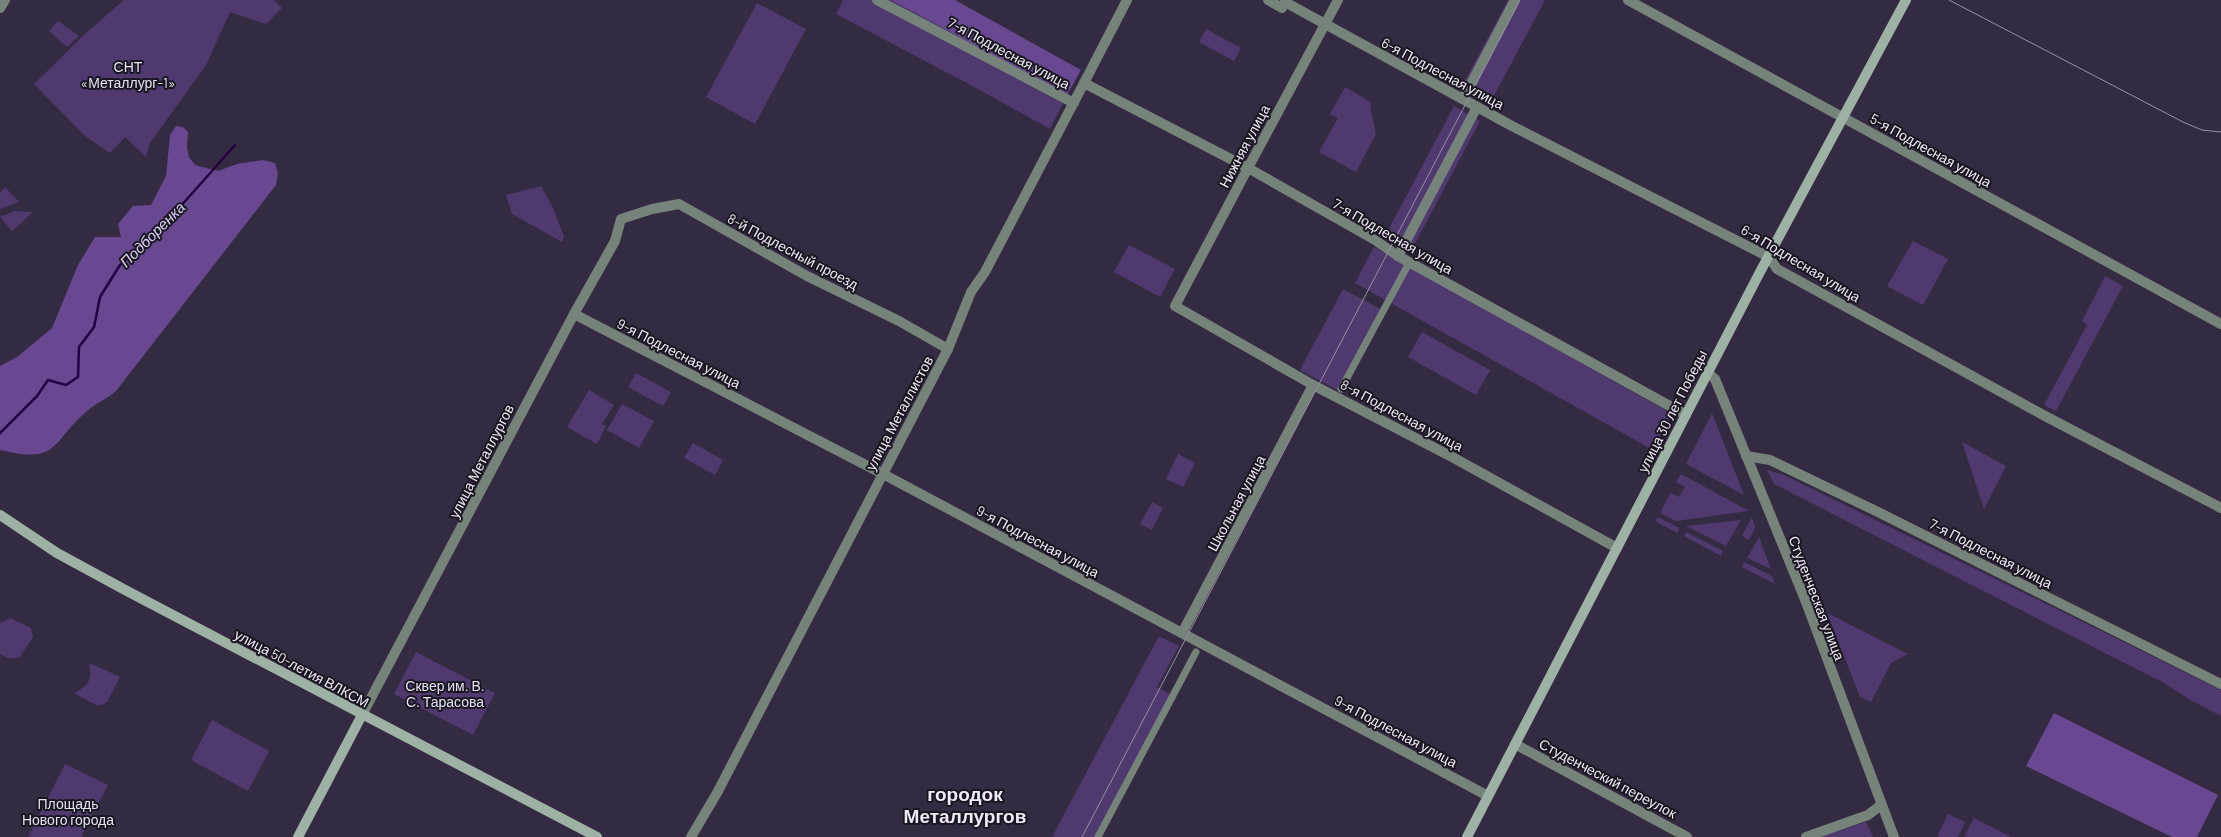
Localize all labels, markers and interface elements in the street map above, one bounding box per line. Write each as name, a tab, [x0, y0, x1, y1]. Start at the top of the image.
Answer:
street label: 7-я Подлесная улица	[945, 14, 1073, 92]
street label: 6-я Подлесная улица	[1379, 34, 1507, 113]
park label: СНТ «Металлург-1»	[81, 58, 175, 91]
street label: Нижняя улица	[1215, 101, 1273, 190]
street label: 5-я Подлесная улица	[1867, 110, 1995, 191]
street label: 7-я Подлесная улица	[1330, 195, 1456, 277]
water label: Подборенка	[116, 198, 188, 270]
street label: 8-й Подлесный проезд	[725, 209, 861, 293]
street label: 6-я Подлесная улица	[1738, 221, 1864, 305]
street label: 9-я Подлесная улица	[614, 314, 744, 392]
street label: улица 30 лет Победы	[1634, 347, 1710, 475]
street label: улица Металлистов	[862, 353, 936, 473]
street label: 8-я Подлесная улица	[1338, 376, 1466, 455]
street label: улица Металлургов	[445, 401, 517, 521]
street label: Школьная улица	[1204, 452, 1269, 554]
street label: 9-я Подлесная улица	[974, 502, 1102, 581]
street label: 7-я Подлесная улица	[1927, 515, 2055, 591]
street label: Студенческая улица	[1785, 533, 1849, 663]
street label: улица 50-летия ВЛКСМ	[232, 625, 372, 711]
park label: Сквер им. В. С. Тарасова	[405, 677, 485, 710]
street label: 9-я Подлесная улица	[1332, 692, 1460, 771]
street label: Студенческий переулок	[1536, 735, 1680, 822]
district label: городок Металлургов	[904, 782, 1026, 827]
park label: Площадь Нового города	[22, 795, 114, 828]

